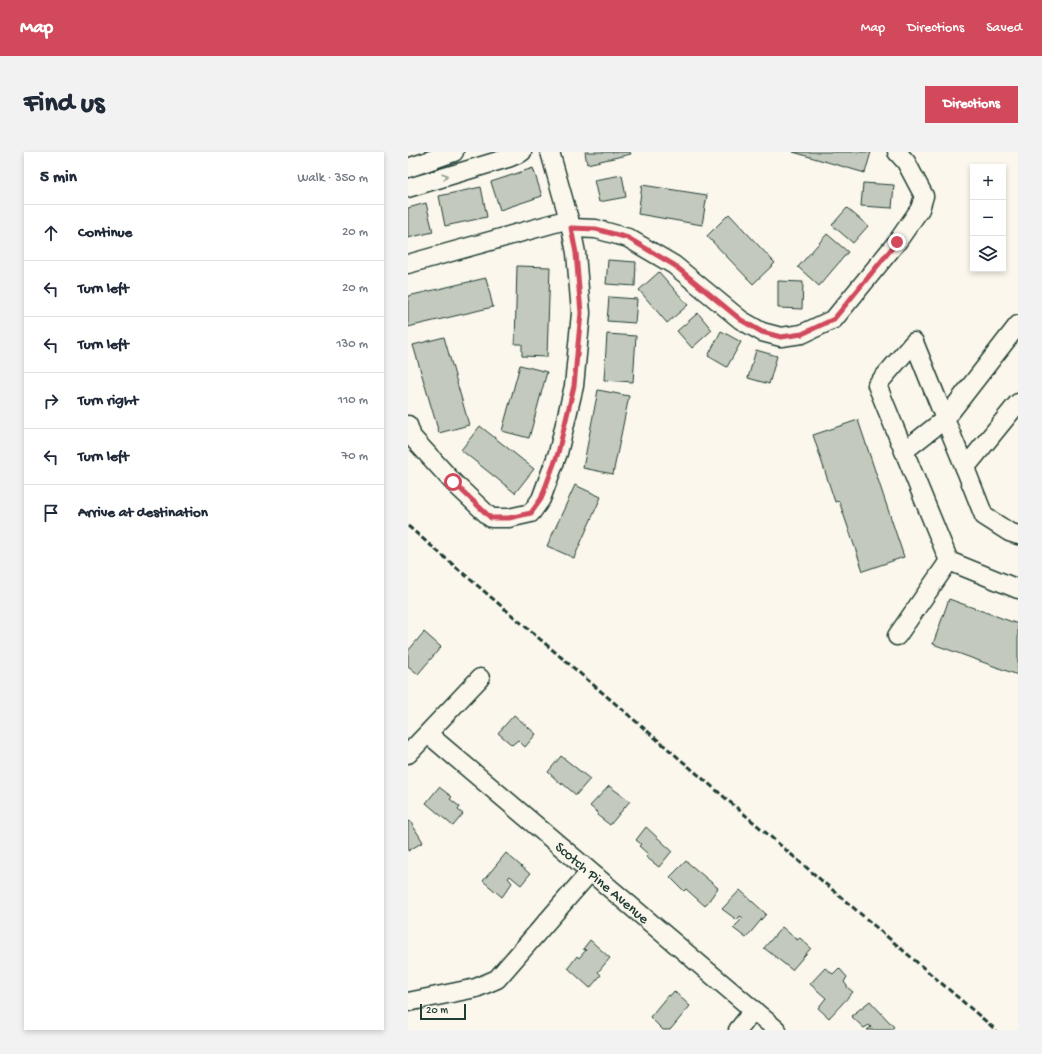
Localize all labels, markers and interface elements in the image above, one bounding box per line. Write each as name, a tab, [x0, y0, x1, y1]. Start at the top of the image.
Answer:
text: Map	[20, 17, 53, 40]
text: Map	[861, 20, 885, 37]
text: Directions	[907, 20, 964, 37]
text: Saved	[986, 20, 1022, 37]
button: Directions	[925, 86, 1018, 123]
text: Find us	[24, 88, 104, 121]
map controls	[970, 164, 1006, 272]
button: +	[970, 164, 1006, 200]
text: 5 min	[40, 168, 77, 188]
text: Walk · 350 m	[298, 171, 368, 186]
one-way arrow	[442, 173, 449, 181]
button: −	[970, 200, 1006, 236]
icon: ahead	[40, 222, 62, 244]
text: Continue	[78, 224, 132, 242]
text: 20 m	[342, 225, 368, 240]
route end	[888, 233, 906, 251]
button: layers	[970, 236, 1006, 272]
icon: left	[40, 278, 62, 300]
text: Turn left	[78, 280, 129, 298]
text: 20 m	[342, 281, 368, 296]
icon: left	[40, 334, 62, 356]
text: Turn left	[78, 336, 129, 354]
text: 130 m	[336, 337, 368, 352]
icon: right	[40, 390, 62, 412]
text: Turn right	[78, 392, 138, 410]
text: 110 m	[338, 393, 368, 408]
icon: left	[40, 446, 62, 468]
text: Turn left	[78, 448, 129, 466]
text: 70 m	[342, 449, 368, 464]
route start	[444, 473, 462, 491]
icon: arrive	[40, 502, 62, 524]
text: Arrive at destination	[78, 504, 208, 522]
street label: Scotch Pine Avenue	[551, 839, 652, 929]
scale bar	[420, 1002, 466, 1021]
text: 20 m	[426, 1005, 448, 1017]

